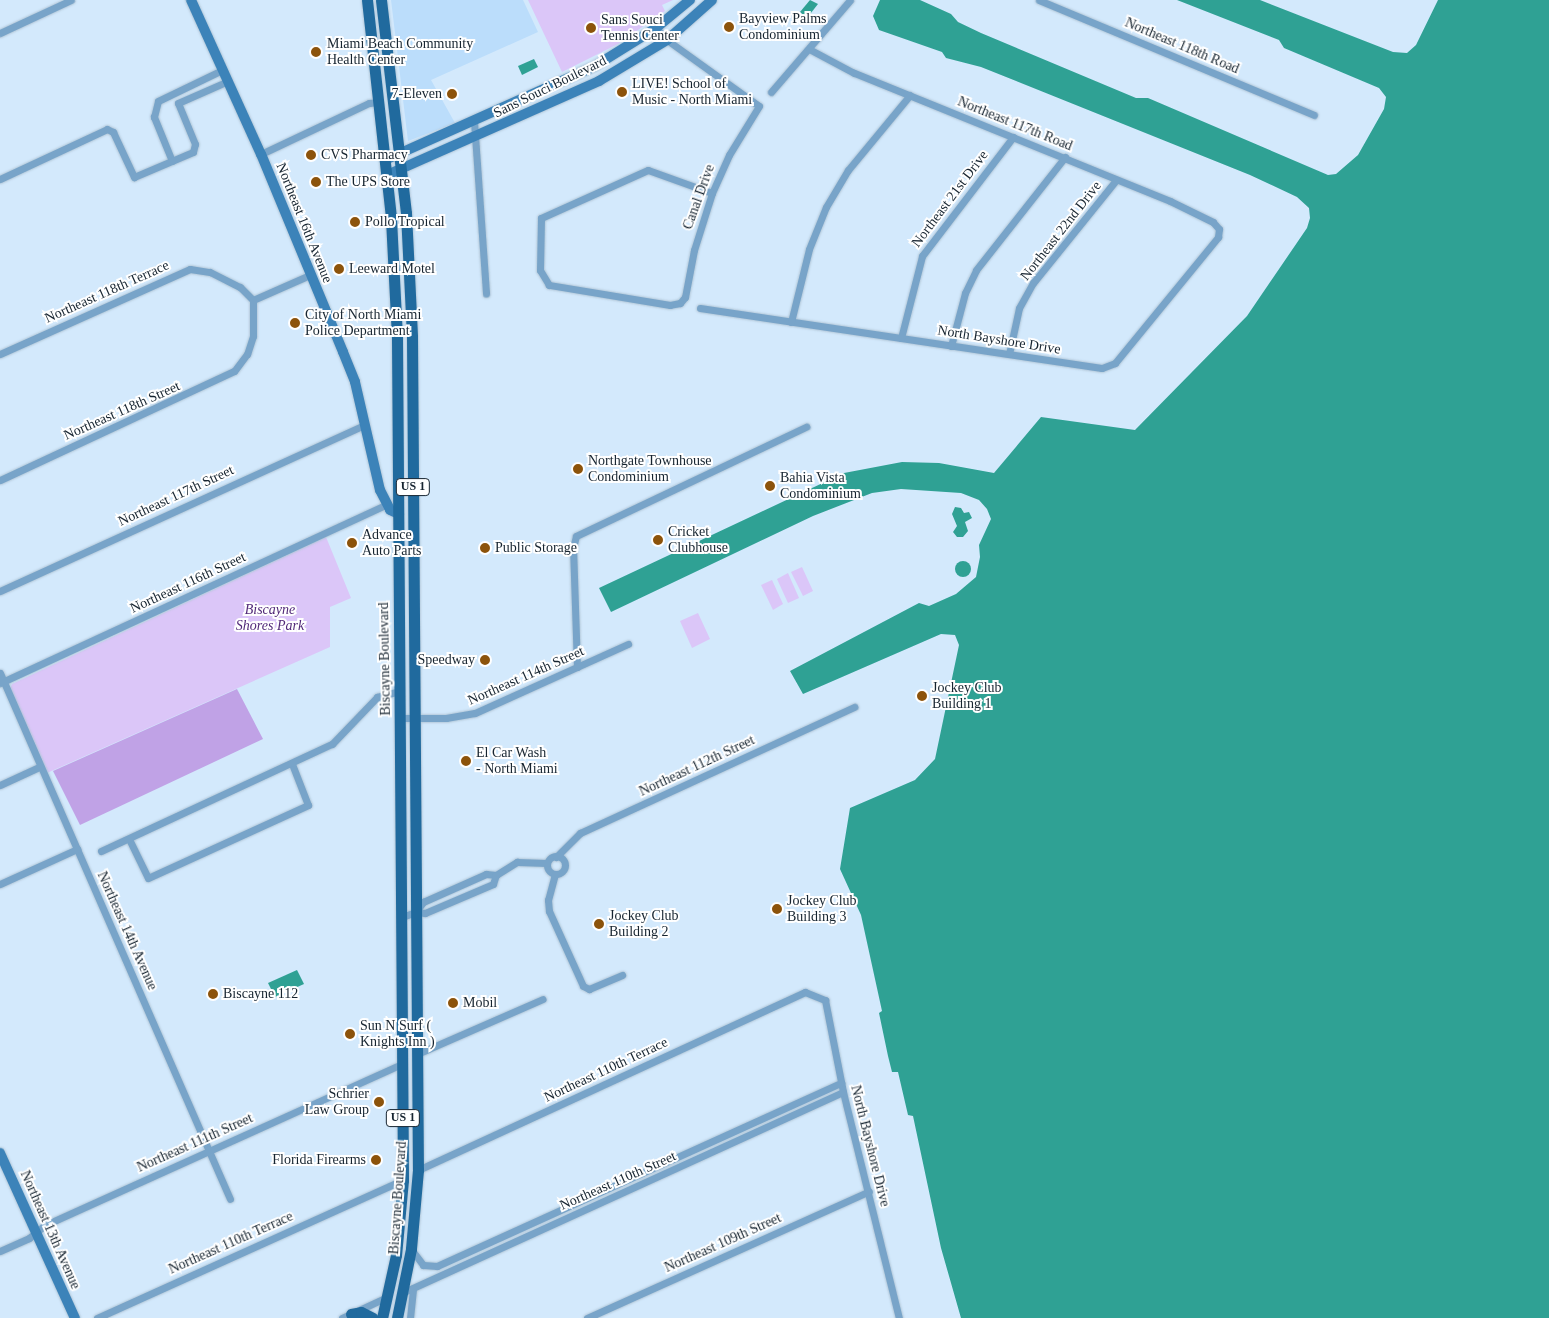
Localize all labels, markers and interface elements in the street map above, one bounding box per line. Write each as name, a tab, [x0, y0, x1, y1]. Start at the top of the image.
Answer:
place label: Bayview Palms Condominium	[739, 11, 826, 44]
place label: Sans Souci Tennis Center	[601, 12, 679, 44]
street label: Northeast 118th Road	[1122, 14, 1242, 78]
marker: Bayview Palms Condominium	[723, 21, 735, 33]
marker: Sans Souci Tennis Center	[585, 22, 597, 34]
place label: Miami Beach Community Health Center	[327, 36, 473, 68]
marker: Miami Beach Community Health Center	[309, 45, 323, 59]
street label: Sans Souci Boulevard	[491, 52, 609, 122]
place label: LIVE! School of Music - North Miami	[632, 76, 752, 108]
place label: 7-Eleven	[391, 86, 442, 102]
marker: LIVE! School of Music - North Miami	[616, 86, 628, 98]
marker: 7-Eleven	[446, 88, 458, 100]
street label: Northeast 117th Road	[955, 93, 1075, 155]
place label: CVS Pharmacy	[321, 147, 408, 163]
street label: Northeast 21st Drive	[908, 147, 992, 251]
marker: CVS Pharmacy	[305, 149, 317, 161]
street label: Northeast 16th Avenue	[272, 160, 336, 286]
street label: Canal Drive	[679, 162, 719, 232]
place label: The UPS Store	[326, 174, 410, 190]
marker: The UPS Store	[310, 176, 322, 188]
street label: Northeast 22nd Drive	[1017, 178, 1105, 284]
place label: Pollo Tropical	[365, 214, 445, 230]
marker: Pollo Tropical	[349, 216, 361, 228]
street label: Northeast 118th Terrace	[42, 257, 172, 327]
place label: Leeward Motel	[349, 261, 435, 277]
marker: Leeward Motel	[333, 263, 345, 275]
place label: City of North Miami Police Department	[305, 307, 421, 340]
marker: City of North Miami Police Department	[289, 317, 301, 329]
street label: North Bayshore Drive	[936, 322, 1062, 358]
street label: Northeast 118th Street	[61, 378, 183, 444]
place label: Northgate Townhouse Condominium	[588, 453, 712, 486]
street label: Northeast 117th Street	[116, 462, 236, 530]
marker: Northgate Townhouse Condominium	[572, 463, 584, 475]
place label: Bahia Vista Condominium	[780, 470, 861, 502]
road number: US 1	[396, 478, 430, 497]
marker: Bahia Vista Condominium	[764, 480, 776, 492]
place label: Cricket Clubhouse	[668, 524, 728, 556]
place label: Advance Auto Parts	[362, 527, 422, 560]
marker: Cricket Clubhouse	[652, 534, 664, 546]
marker: Advance Auto Parts	[346, 537, 358, 549]
place label: Public Storage	[495, 540, 577, 556]
marker: Public Storage	[479, 542, 491, 554]
street label: Northeast 116th Street	[128, 549, 248, 617]
park label: Biscayne Shores Park	[236, 602, 304, 634]
street label: Biscayne Boulevard	[376, 602, 394, 716]
street label: Northeast 114th Street	[465, 643, 587, 709]
place label: Speedway	[417, 652, 475, 668]
marker: Speedway	[479, 654, 491, 666]
place label: Jockey Club Building 1	[932, 680, 1002, 712]
marker: Jockey Club Building 1	[916, 690, 928, 702]
street label: Northeast 112th Street	[637, 732, 757, 800]
place label: El Car Wash - North Miami	[476, 745, 558, 778]
marker: El Car Wash - North Miami	[460, 755, 472, 767]
street label: Northeast 14th Avenue	[93, 869, 161, 993]
place label: Jockey Club Building 3	[787, 893, 857, 926]
marker: Jockey Club Building 3	[771, 903, 783, 915]
place label: Jockey Club Building 2	[609, 908, 679, 940]
marker: Jockey Club Building 2	[593, 918, 605, 930]
place label: Biscayne 112	[223, 986, 298, 1002]
marker: Biscayne 112	[207, 988, 219, 1000]
place label: Mobil	[463, 995, 497, 1011]
marker: Mobil	[447, 997, 459, 1009]
place label: Sun N Surf ( Knights Inn )	[360, 1018, 435, 1050]
marker: Sun N Surf ( Knights Inn )	[344, 1028, 356, 1040]
street label: Northeast 110th Terrace	[541, 1034, 671, 1106]
street label: North Bayshore Drive	[847, 1084, 893, 1208]
place label: Schrier Law Group	[305, 1086, 369, 1118]
marker: Schrier Law Group	[373, 1096, 385, 1108]
road number: US 1	[386, 1108, 420, 1128]
street label: Northeast 111th Street	[135, 1110, 255, 1176]
street label: Biscayne Boulevard	[386, 1141, 410, 1255]
street label: Northeast 110th Street	[557, 1148, 679, 1214]
place label: Florida Firearms	[272, 1152, 366, 1168]
marker: Florida Firearms	[370, 1154, 382, 1166]
street label: Northeast 13th Avenue	[16, 1168, 84, 1292]
street label: Northeast 110th Terrace	[166, 1208, 296, 1278]
street label: Northeast 109th Street	[662, 1210, 784, 1276]

